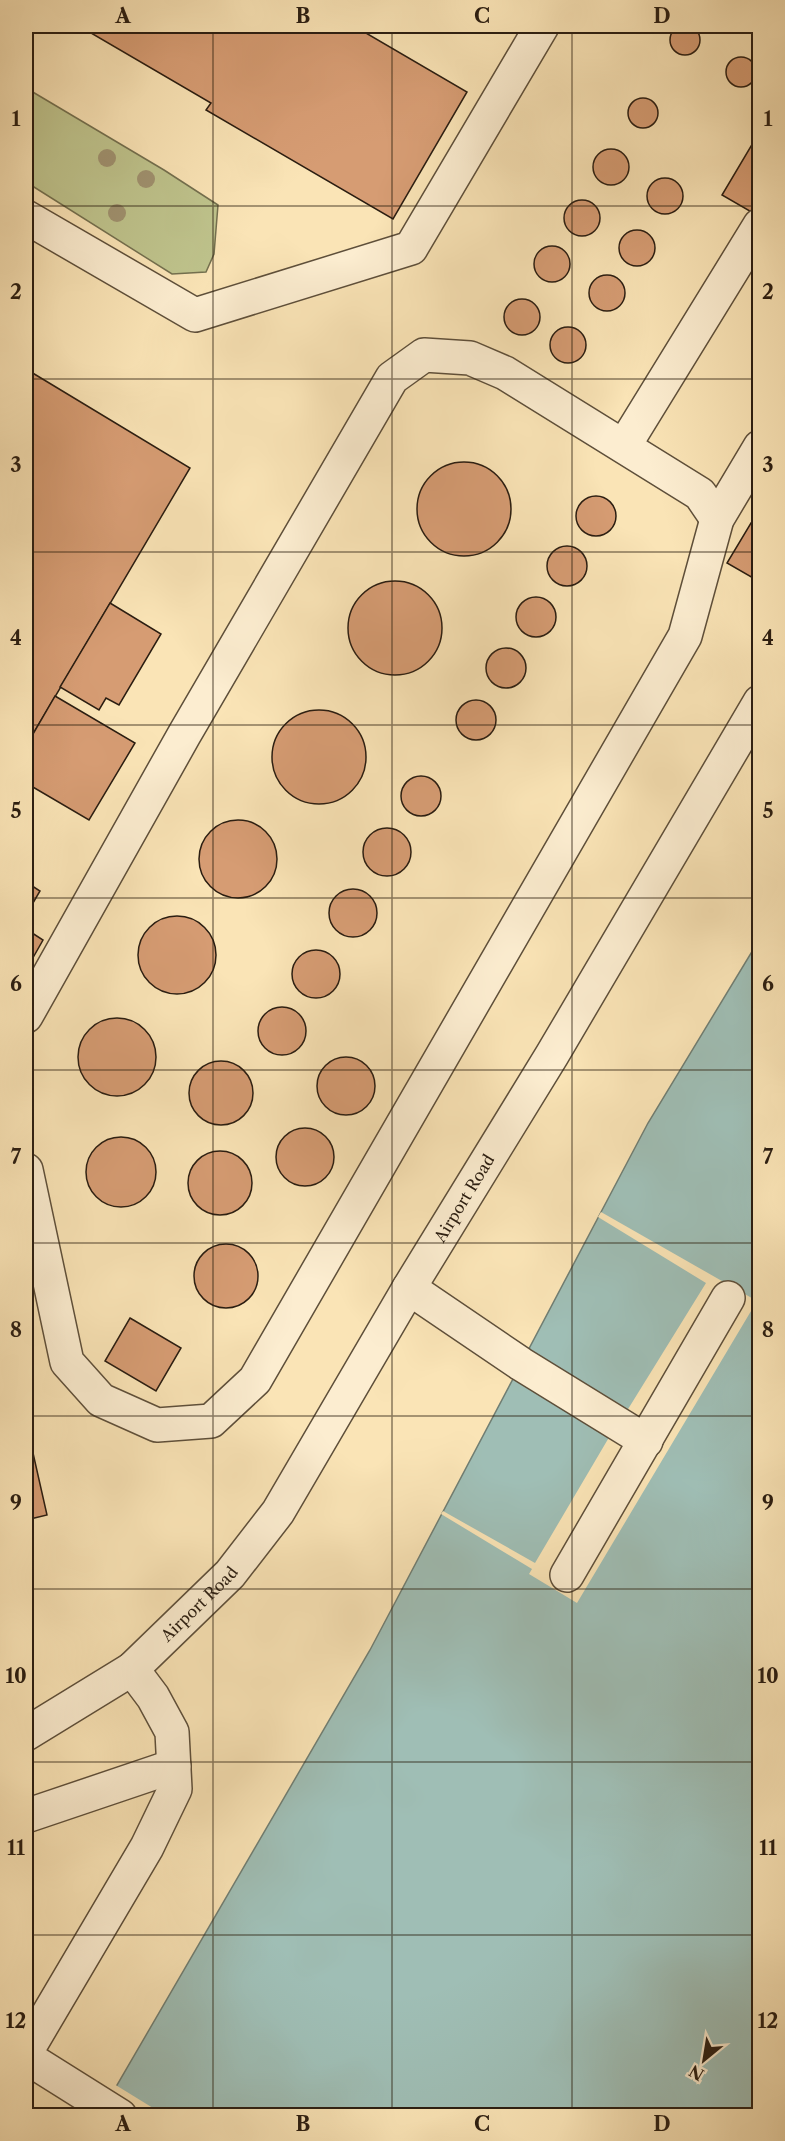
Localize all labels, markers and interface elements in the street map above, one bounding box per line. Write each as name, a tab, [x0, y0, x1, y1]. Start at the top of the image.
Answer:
text: A	[114, 4, 131, 28]
text: B	[296, 4, 311, 28]
text: C	[474, 4, 490, 28]
text: D	[653, 4, 671, 28]
text: 1	[12, 107, 21, 131]
text: 1	[764, 107, 773, 131]
text: 2	[10, 280, 22, 304]
text: 2	[762, 280, 774, 304]
text: 3	[10, 453, 22, 477]
text: 3	[762, 453, 774, 477]
text: 4	[10, 626, 22, 650]
text: 4	[762, 626, 774, 650]
text: 5	[10, 799, 22, 823]
text: 5	[762, 799, 774, 823]
text: 6	[10, 972, 22, 996]
text: 6	[762, 972, 774, 996]
text: 7	[11, 1145, 22, 1169]
text: 7	[763, 1145, 774, 1169]
street label: Airport Road	[429, 1150, 499, 1247]
text: 8	[10, 1318, 22, 1342]
text: 8	[762, 1318, 774, 1342]
text: 9	[10, 1491, 22, 1515]
text: 9	[762, 1491, 774, 1515]
street label: Airport Road	[156, 1562, 242, 1646]
text: 10	[5, 1664, 27, 1688]
text: 10	[757, 1664, 779, 1688]
text: 11	[7, 1836, 25, 1860]
text: 11	[759, 1836, 777, 1860]
text: 12	[6, 2009, 26, 2033]
text: 12	[758, 2009, 778, 2033]
north arrow	[674, 2030, 734, 2090]
text: N	[685, 2061, 708, 2085]
text: A	[114, 2112, 131, 2136]
text: B	[296, 2112, 311, 2136]
text: C	[474, 2112, 490, 2136]
text: D	[653, 2112, 671, 2136]

